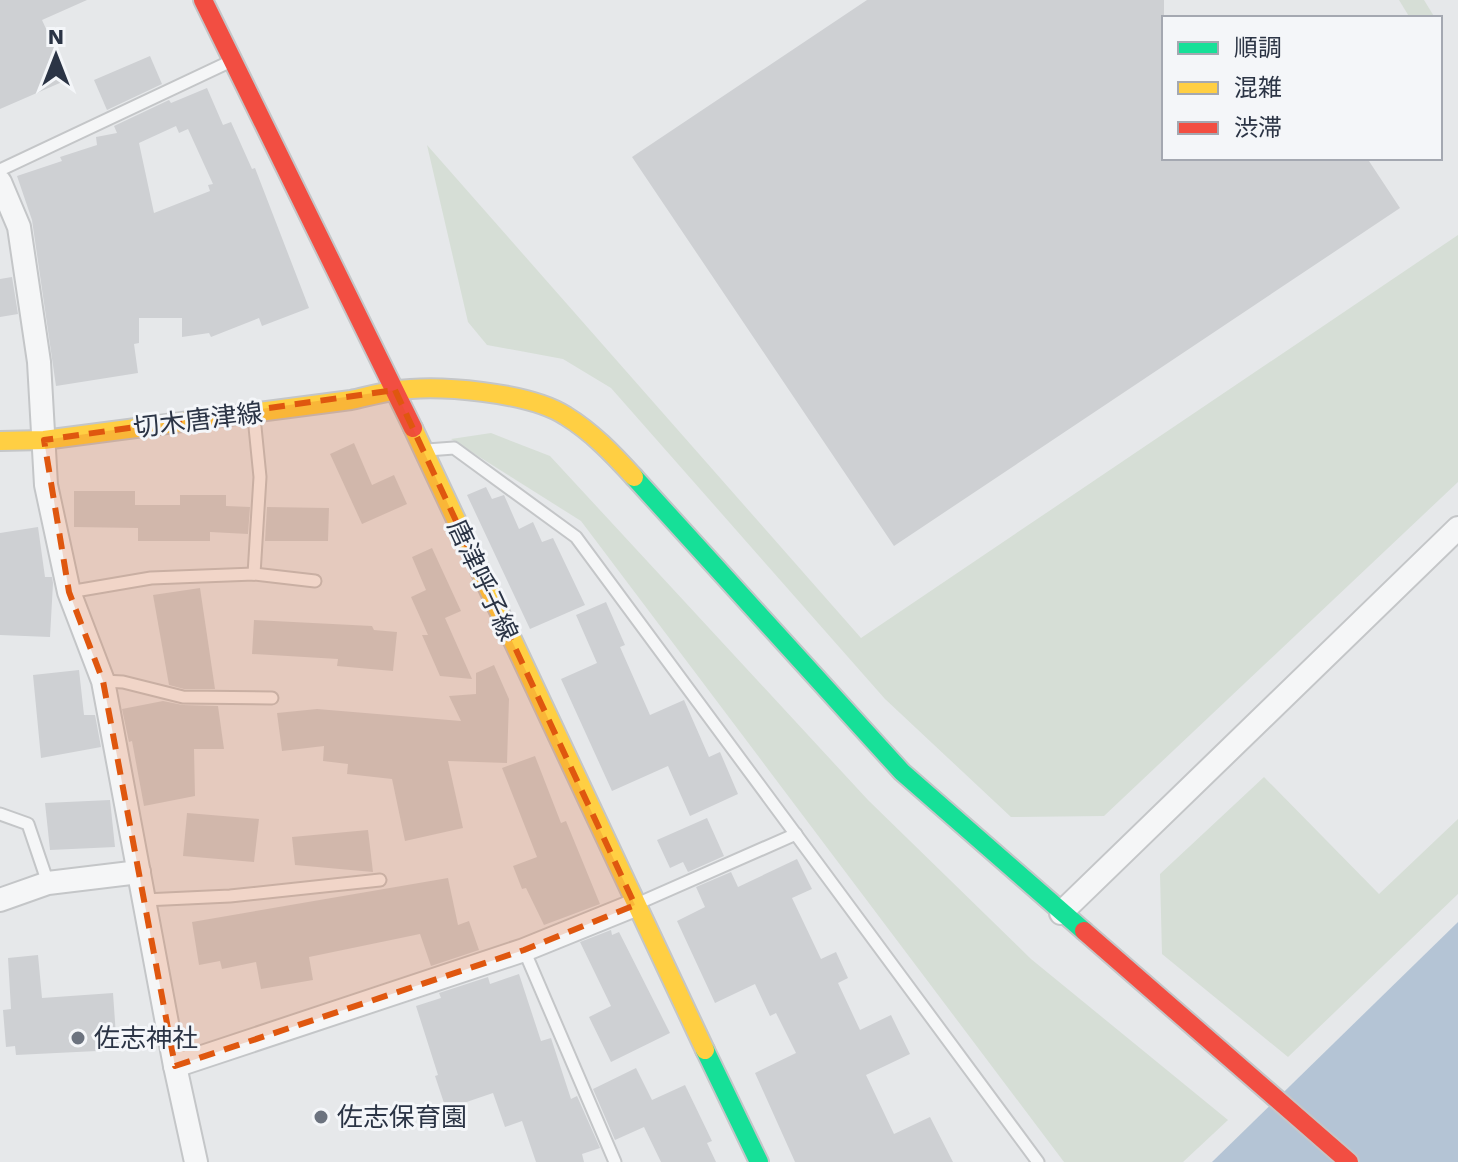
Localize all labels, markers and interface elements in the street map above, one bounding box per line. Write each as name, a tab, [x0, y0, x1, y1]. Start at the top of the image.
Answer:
north arrow	[16, 16, 96, 96]
legend	[1162, 16, 1442, 160]
text: N	[48, 24, 64, 49]
text: 順調	[1234, 34, 1282, 62]
text: 混雑	[1234, 74, 1282, 102]
text: 渋滞	[1234, 114, 1282, 142]
street label: 切木唐津線	[132, 397, 264, 443]
street label: 唐津呼子線	[442, 515, 524, 645]
place label: 佐志神社	[94, 1023, 198, 1053]
marker: 佐志神社	[69, 1029, 87, 1047]
place label: 佐志保育園	[337, 1102, 467, 1132]
marker: 佐志保育園	[312, 1108, 330, 1126]

